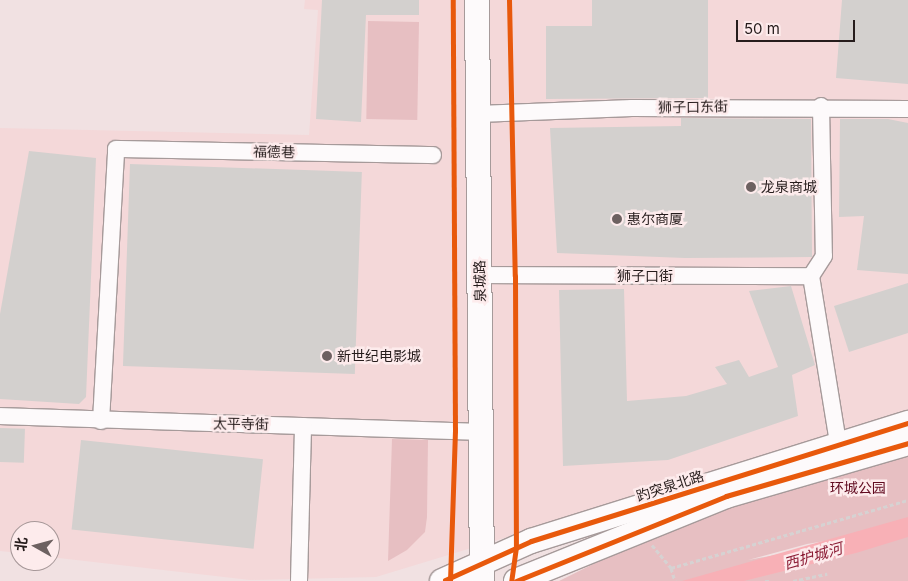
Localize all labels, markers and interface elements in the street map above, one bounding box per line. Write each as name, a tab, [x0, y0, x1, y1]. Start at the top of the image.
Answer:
scale bar	[738, 10, 857, 42]
text: 50 m	[744, 19, 780, 38]
street label: 狮子口东街	[658, 98, 728, 116]
street label: 福德巷	[253, 143, 295, 161]
place label: 龙泉商城	[761, 179, 817, 195]
marker: 龙泉商城	[745, 181, 757, 193]
place label: 惠尔商厦	[627, 211, 683, 227]
marker: 惠尔商厦	[611, 213, 623, 225]
street label: 泉城路	[471, 260, 489, 302]
street label: 狮子口街	[617, 268, 673, 284]
place label: 新世纪电影城	[337, 348, 421, 364]
marker: 新世纪电影城	[321, 350, 333, 362]
street label: 太平寺街	[213, 415, 269, 433]
street label: 趵突泉北路	[634, 467, 706, 505]
park label: 环城公园	[830, 480, 886, 496]
north arrow	[10, 521, 60, 571]
text: 北	[11, 536, 30, 552]
water label: 西护城河	[782, 539, 844, 573]

